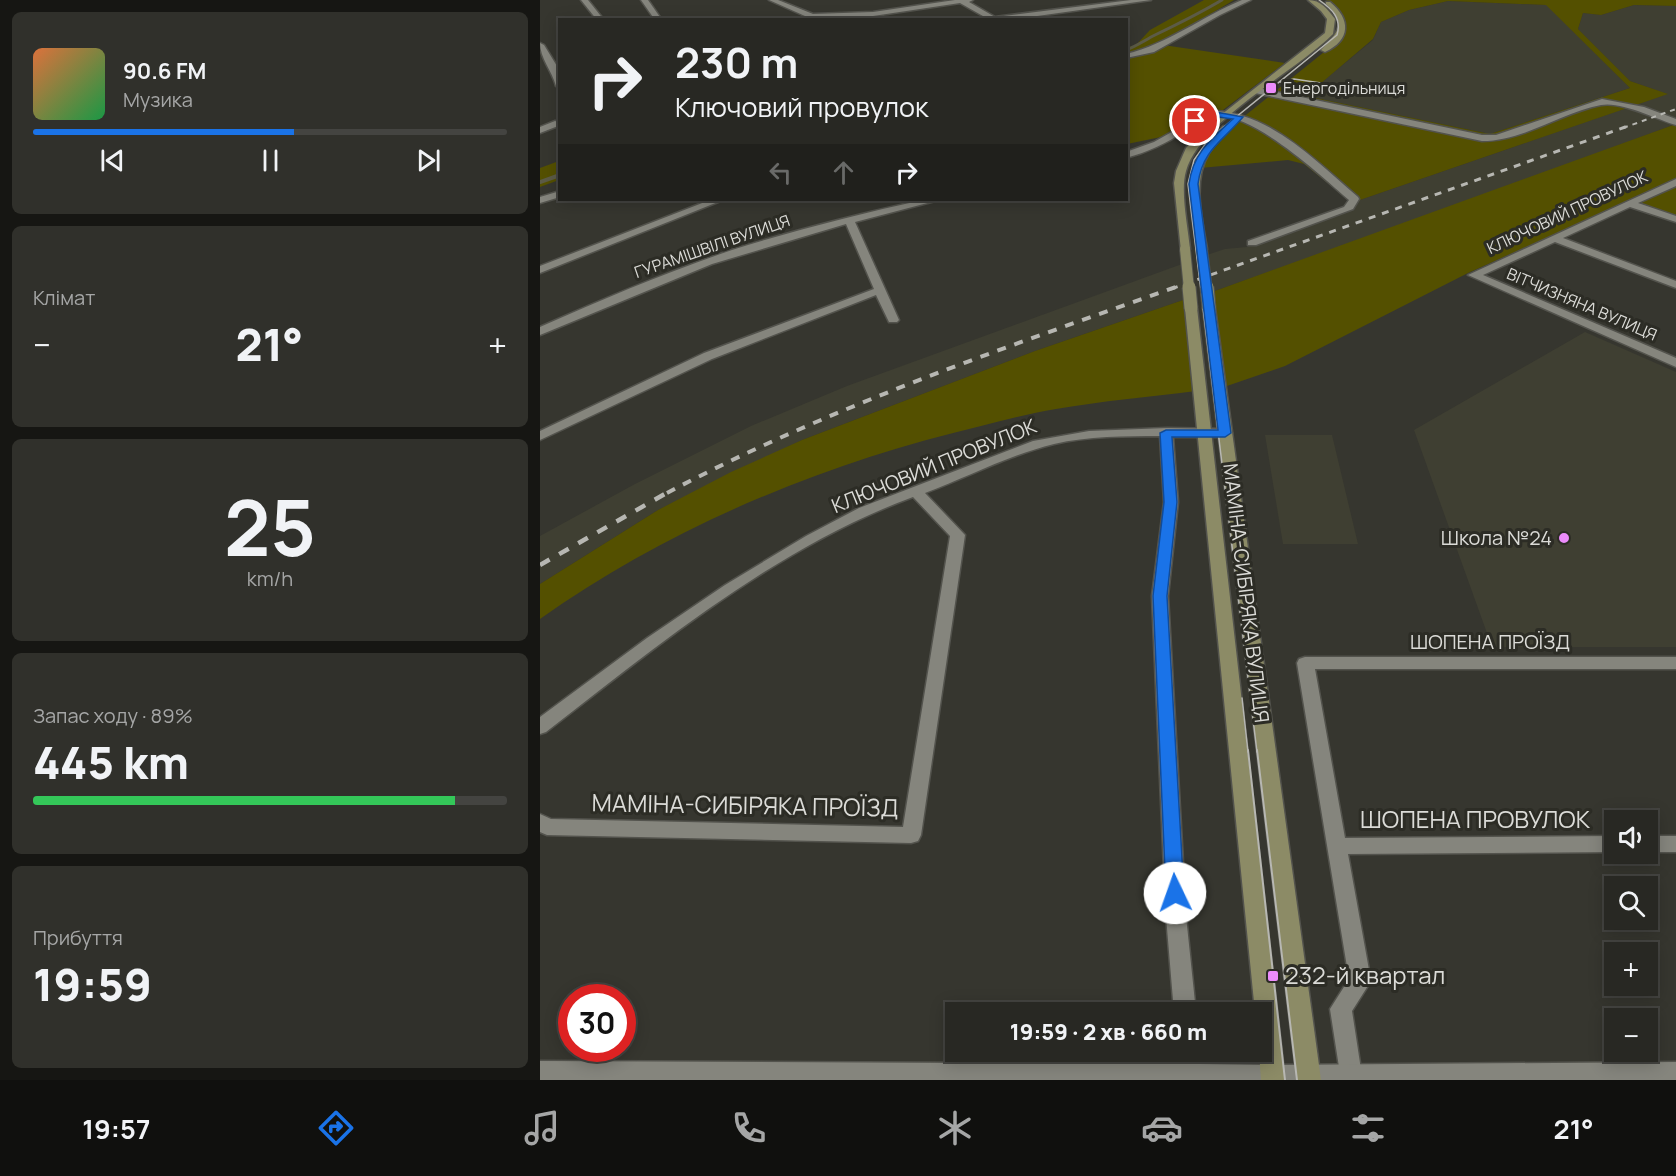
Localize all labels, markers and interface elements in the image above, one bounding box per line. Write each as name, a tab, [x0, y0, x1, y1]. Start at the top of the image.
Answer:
text: 230 m	[675, 33, 798, 91]
icon: right	[576, 42, 654, 120]
text: 90.6 FM	[123, 56, 206, 86]
place label: Енергодільниця	[1283, 77, 1405, 99]
marker: Енергодільниця	[1264, 81, 1278, 95]
text: Музика	[123, 86, 193, 113]
text: Ключовий провулок	[675, 88, 928, 125]
pin	[1169, 95, 1220, 146]
icon: arrive	[1178, 104, 1211, 137]
icon: previous	[96, 144, 129, 177]
icon: pause	[254, 144, 287, 177]
icon: next	[412, 144, 445, 177]
icon: left	[764, 156, 797, 189]
icon: ahead	[827, 156, 860, 189]
icon: right	[890, 156, 923, 189]
street label: КЛЮЧОВИЙ ПРОВУЛОК	[1483, 165, 1651, 259]
street label: ГУРАМІШВІЛІ ВУЛИЦЯ	[631, 209, 793, 283]
street label: ВІТЧИЗНЯНА ВУЛИЦЯ	[1504, 262, 1660, 346]
text: Клімат	[33, 284, 95, 311]
text: 21°	[235, 313, 303, 375]
text: −	[33, 322, 51, 367]
text: +	[488, 322, 507, 367]
street label: КЛЮЧОВИЙ ПРОВУЛОК	[827, 412, 1040, 519]
street label: МАМІНА-СИБІРЯКА ВУЛИЦЯ	[1217, 462, 1276, 724]
text: 25	[224, 473, 316, 579]
place label: Школа №24	[1441, 524, 1552, 551]
marker: Школа №24	[1557, 531, 1571, 545]
text: km/h	[247, 565, 293, 592]
street label: ШОПЕНА ПРОЇЗД	[1410, 628, 1570, 655]
text: Запас ходу · 89%	[33, 702, 193, 729]
text: 445 km	[33, 731, 189, 793]
street label: МАМІНА-СИБІРЯКА ПРОЇЗД	[591, 785, 899, 824]
street label: ШОПЕНА ПРОВУЛОК	[1360, 802, 1591, 835]
map controls	[1604, 810, 1658, 1062]
button: sound	[1604, 810, 1658, 864]
position arrow	[1143, 861, 1207, 925]
button: search	[1604, 876, 1658, 930]
text: Прибуття	[33, 924, 123, 951]
button: +	[1604, 942, 1658, 996]
text: 19:59	[33, 953, 152, 1015]
place label: 232-й квартал	[1285, 958, 1445, 991]
marker: 232-й квартал	[1266, 969, 1280, 983]
speed limit sign: 30	[558, 984, 636, 1062]
button: −	[1604, 1008, 1658, 1062]
text: 19:59 · 2 хв · 660 m	[1010, 1017, 1207, 1047]
icon: directions	[315, 1107, 357, 1149]
icon: music	[521, 1107, 563, 1149]
icon: phone	[728, 1107, 770, 1149]
icon: climate	[934, 1107, 976, 1149]
icon: car	[1141, 1107, 1183, 1149]
icon: filters	[1347, 1107, 1389, 1149]
text: 19:57	[82, 1110, 150, 1147]
text: 21°	[1554, 1110, 1594, 1147]

